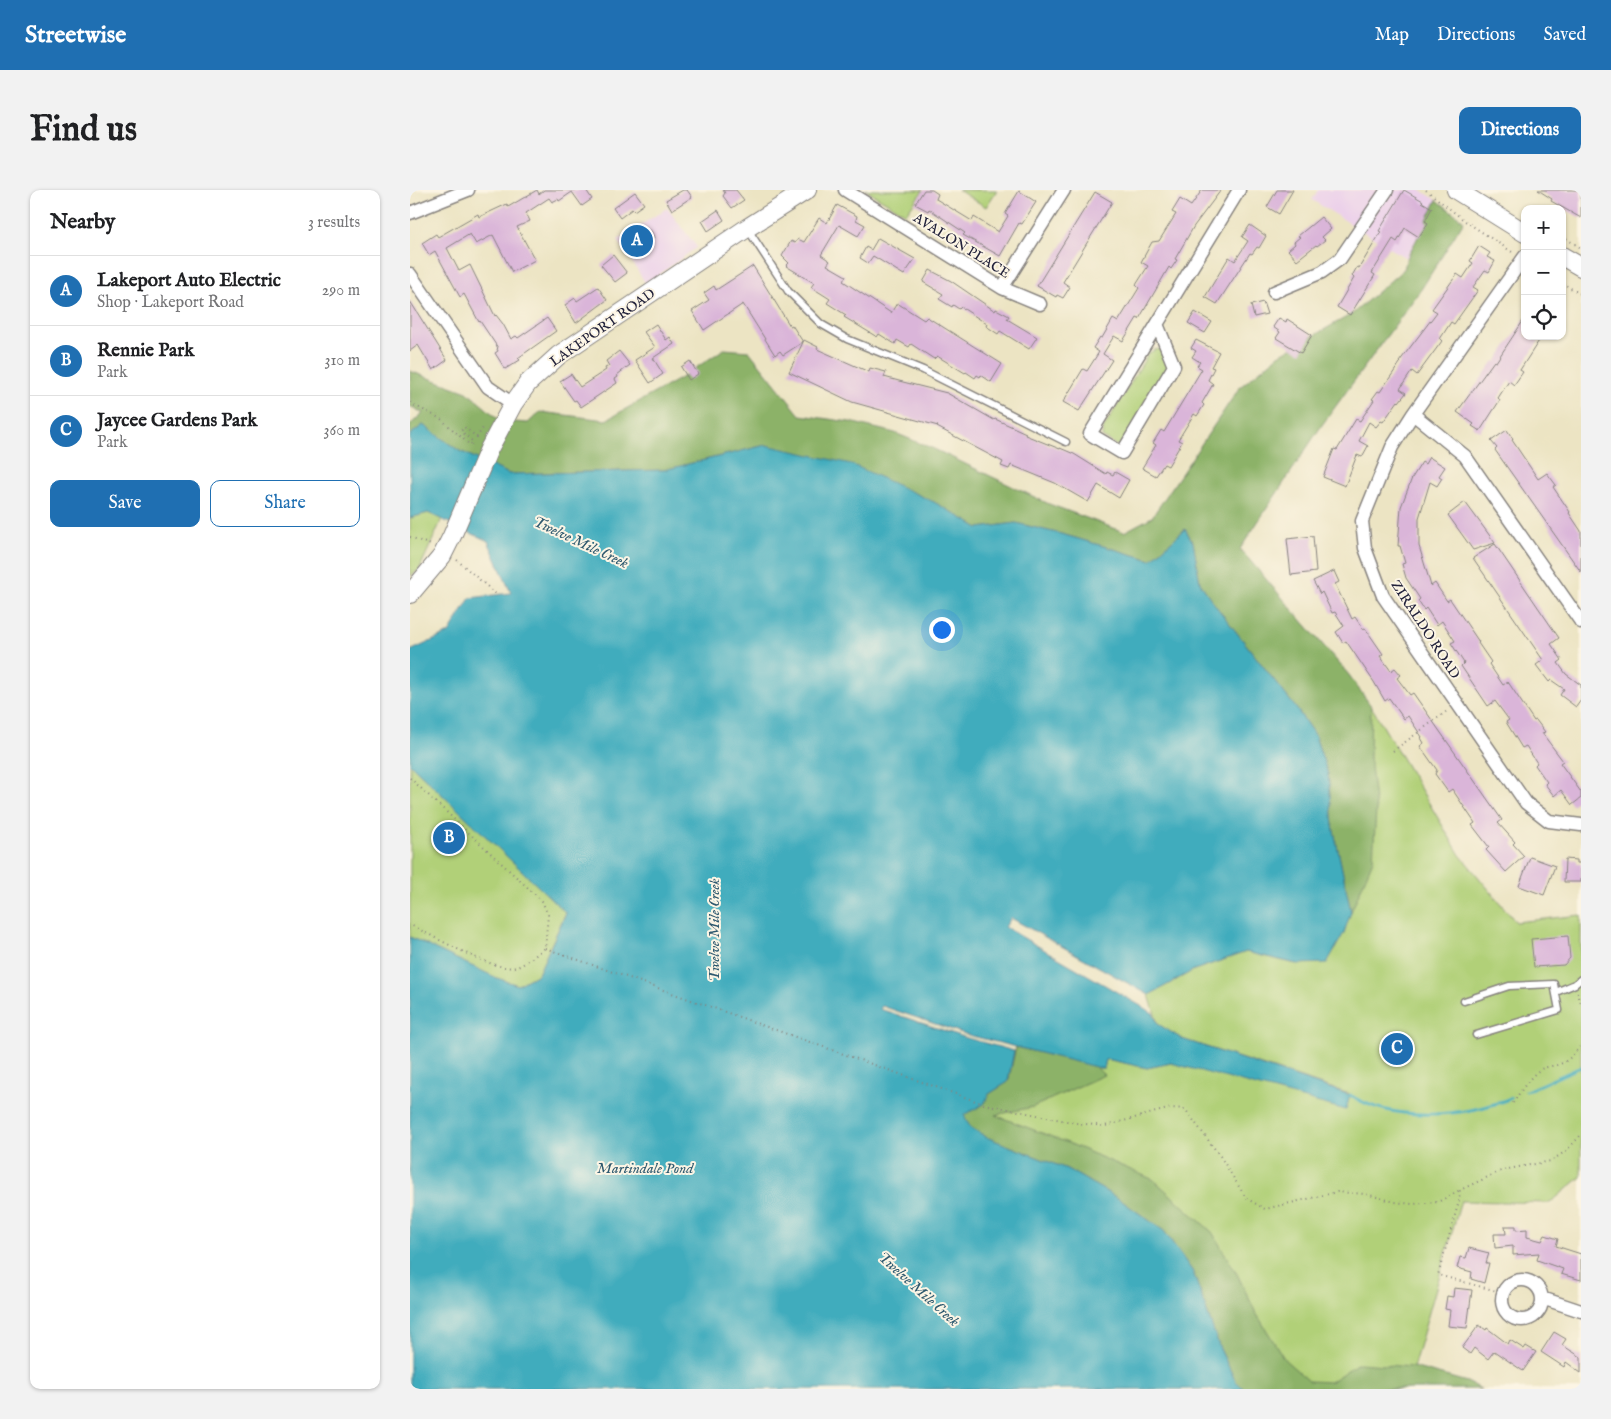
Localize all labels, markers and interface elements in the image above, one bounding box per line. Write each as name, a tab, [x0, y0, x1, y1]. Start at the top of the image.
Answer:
text: Streetwise	[25, 20, 126, 51]
text: Map	[1375, 24, 1409, 47]
text: Directions	[1437, 24, 1515, 47]
text: Saved	[1543, 24, 1586, 47]
button: Directions	[1459, 107, 1581, 154]
text: Find us	[30, 108, 137, 153]
map controls	[1521, 205, 1566, 340]
button: +	[1521, 205, 1566, 250]
street label: AVALON PLACE	[909, 208, 1013, 283]
text: Nearby	[50, 209, 115, 236]
text: 3 results	[308, 213, 360, 233]
pin: A	[621, 222, 653, 260]
button: −	[1521, 250, 1566, 295]
text: Lakeport Auto Electric	[97, 269, 281, 293]
text: A	[61, 281, 71, 301]
text: 290 m	[322, 281, 360, 301]
street label: LAKEPORT ROAD	[546, 285, 659, 371]
text: Shop · Lakeport Road	[97, 293, 244, 313]
button: locate	[1521, 295, 1566, 340]
text: Rennie Park	[97, 339, 194, 363]
text: B	[61, 351, 71, 371]
text: 310 m	[324, 351, 360, 371]
text: Park	[97, 363, 127, 383]
text: Jaycee Gardens Park	[97, 409, 257, 433]
text: C	[60, 421, 72, 441]
text: 360 m	[324, 421, 360, 441]
text: Park	[97, 433, 127, 453]
button: Save	[50, 480, 200, 527]
button: Share	[210, 480, 360, 527]
water label: Twelve Mile Creek	[530, 512, 631, 573]
street label: ZIRALDO ROAD	[1387, 577, 1464, 682]
your location	[929, 617, 955, 643]
pin: B	[433, 819, 465, 857]
water label: Twelve Mile Creek	[705, 879, 724, 981]
pin: C	[1381, 1030, 1413, 1068]
water label: Martindale Pond	[597, 1159, 694, 1178]
water label: Twelve Mile Creek	[874, 1248, 963, 1331]

